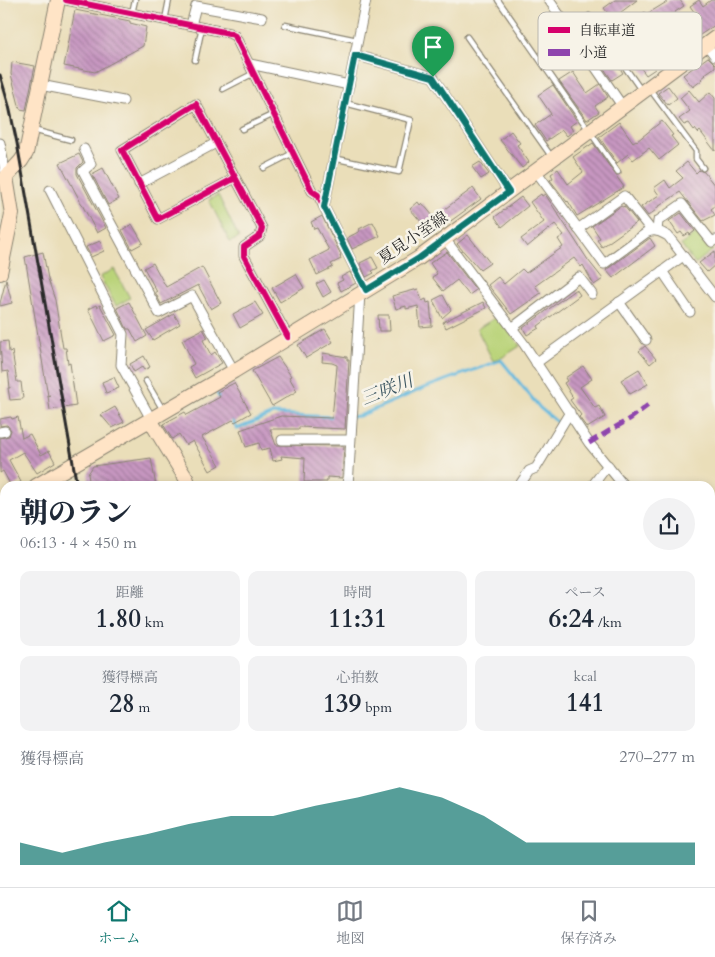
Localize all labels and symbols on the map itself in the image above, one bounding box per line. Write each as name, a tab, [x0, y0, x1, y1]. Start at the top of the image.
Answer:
legend	[538, 12, 702, 70]
text: 自転車道	[579, 21, 635, 40]
pin	[412, 26, 454, 77]
text: 小道	[579, 43, 607, 62]
street label: 夏見小室線	[374, 207, 452, 269]
water label: 三咲川	[357, 368, 419, 412]

